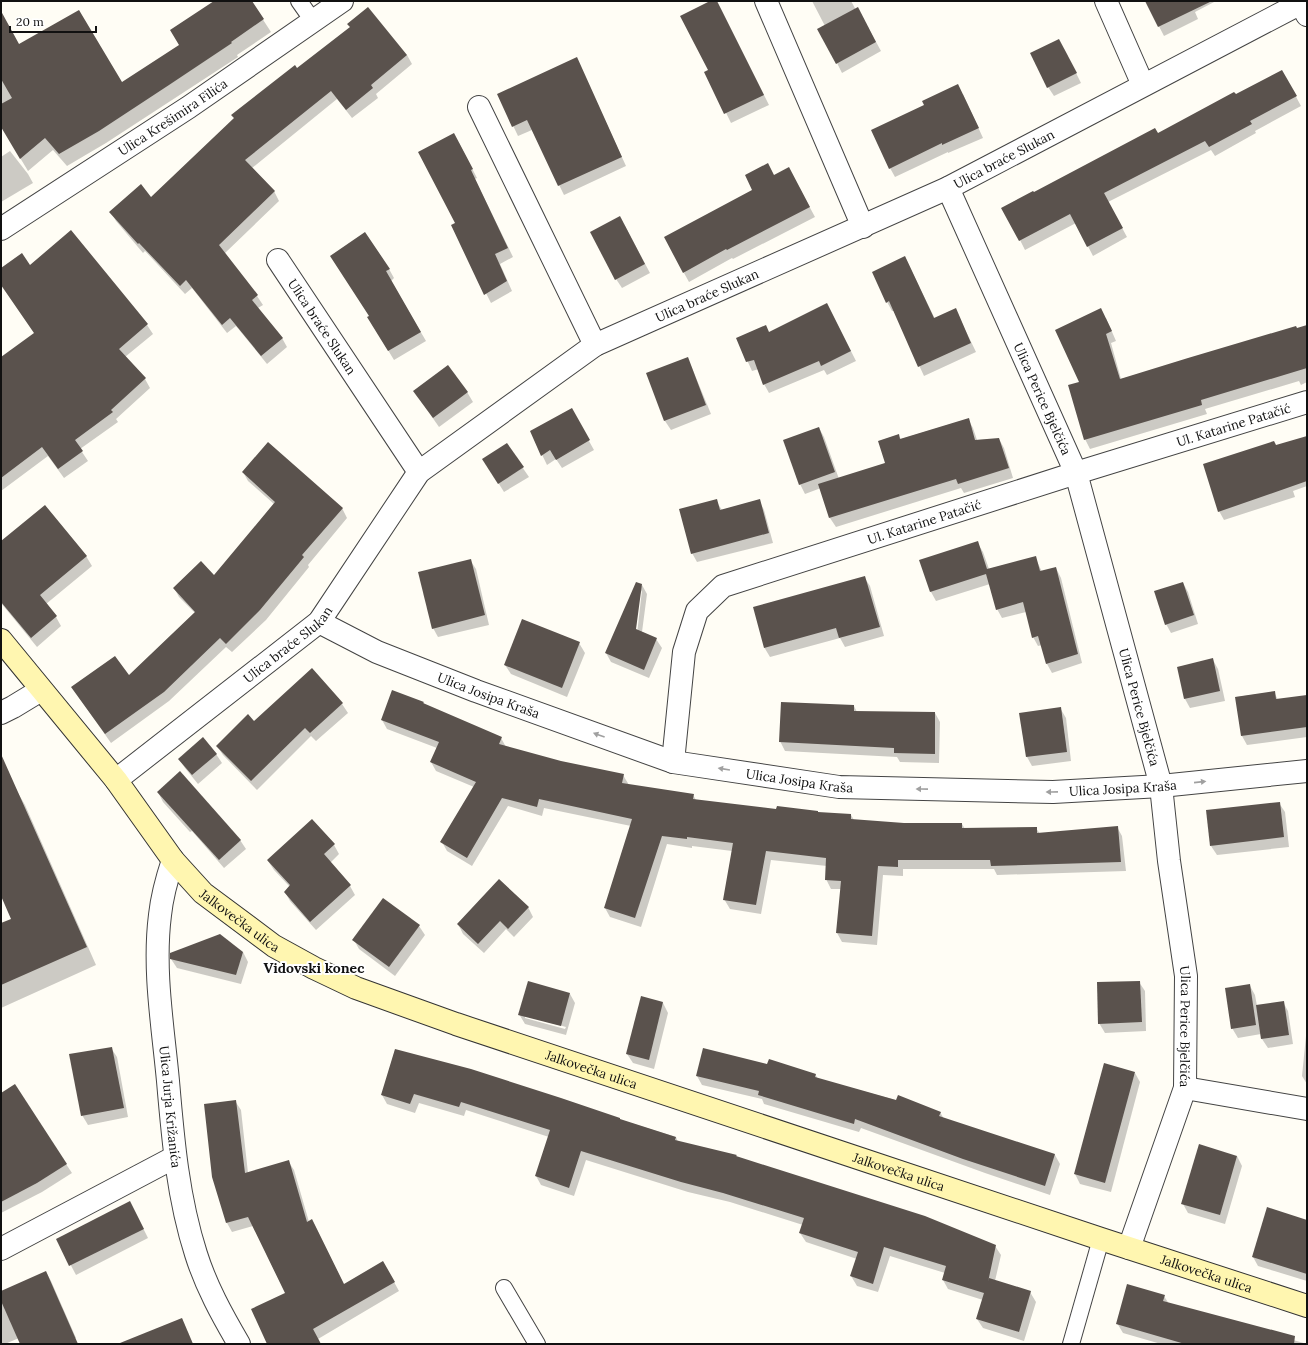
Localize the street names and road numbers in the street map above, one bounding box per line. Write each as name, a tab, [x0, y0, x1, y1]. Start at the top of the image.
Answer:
street label: Ulica Krešimira Filića	[115, 74, 231, 159]
street label: Ulica braće Slukan	[951, 125, 1057, 192]
street label: Ulica braće Slukan	[652, 265, 761, 326]
street label: Ulica braće Slukan	[284, 275, 360, 378]
street label: Ulica Perice Bjelčića	[1010, 340, 1075, 458]
street label: Ul. Katarine Patačić	[1174, 399, 1293, 450]
street label: Ul. Katarine Patačić	[865, 495, 983, 548]
street label: Ulica braće Slukan	[240, 603, 336, 686]
street label: Ulica Perice Bjelčića	[1115, 646, 1164, 768]
street label: Ulica Josipa Kraša	[435, 668, 542, 722]
street label: Ulica Josipa Kraša	[745, 765, 853, 796]
street label: Ulica Josipa Kraša	[1069, 776, 1178, 800]
street label: Jalkovečka ulica	[196, 885, 283, 956]
street label: Ulica Perice Bjelčića	[1176, 965, 1195, 1088]
street label: Ulica Jurja Križanića	[156, 1045, 185, 1169]
street label: Jalkovečka ulica	[543, 1046, 640, 1092]
street label: Jalkovečka ulica	[850, 1148, 947, 1195]
street label: Jalkovečka ulica	[1158, 1250, 1255, 1296]

